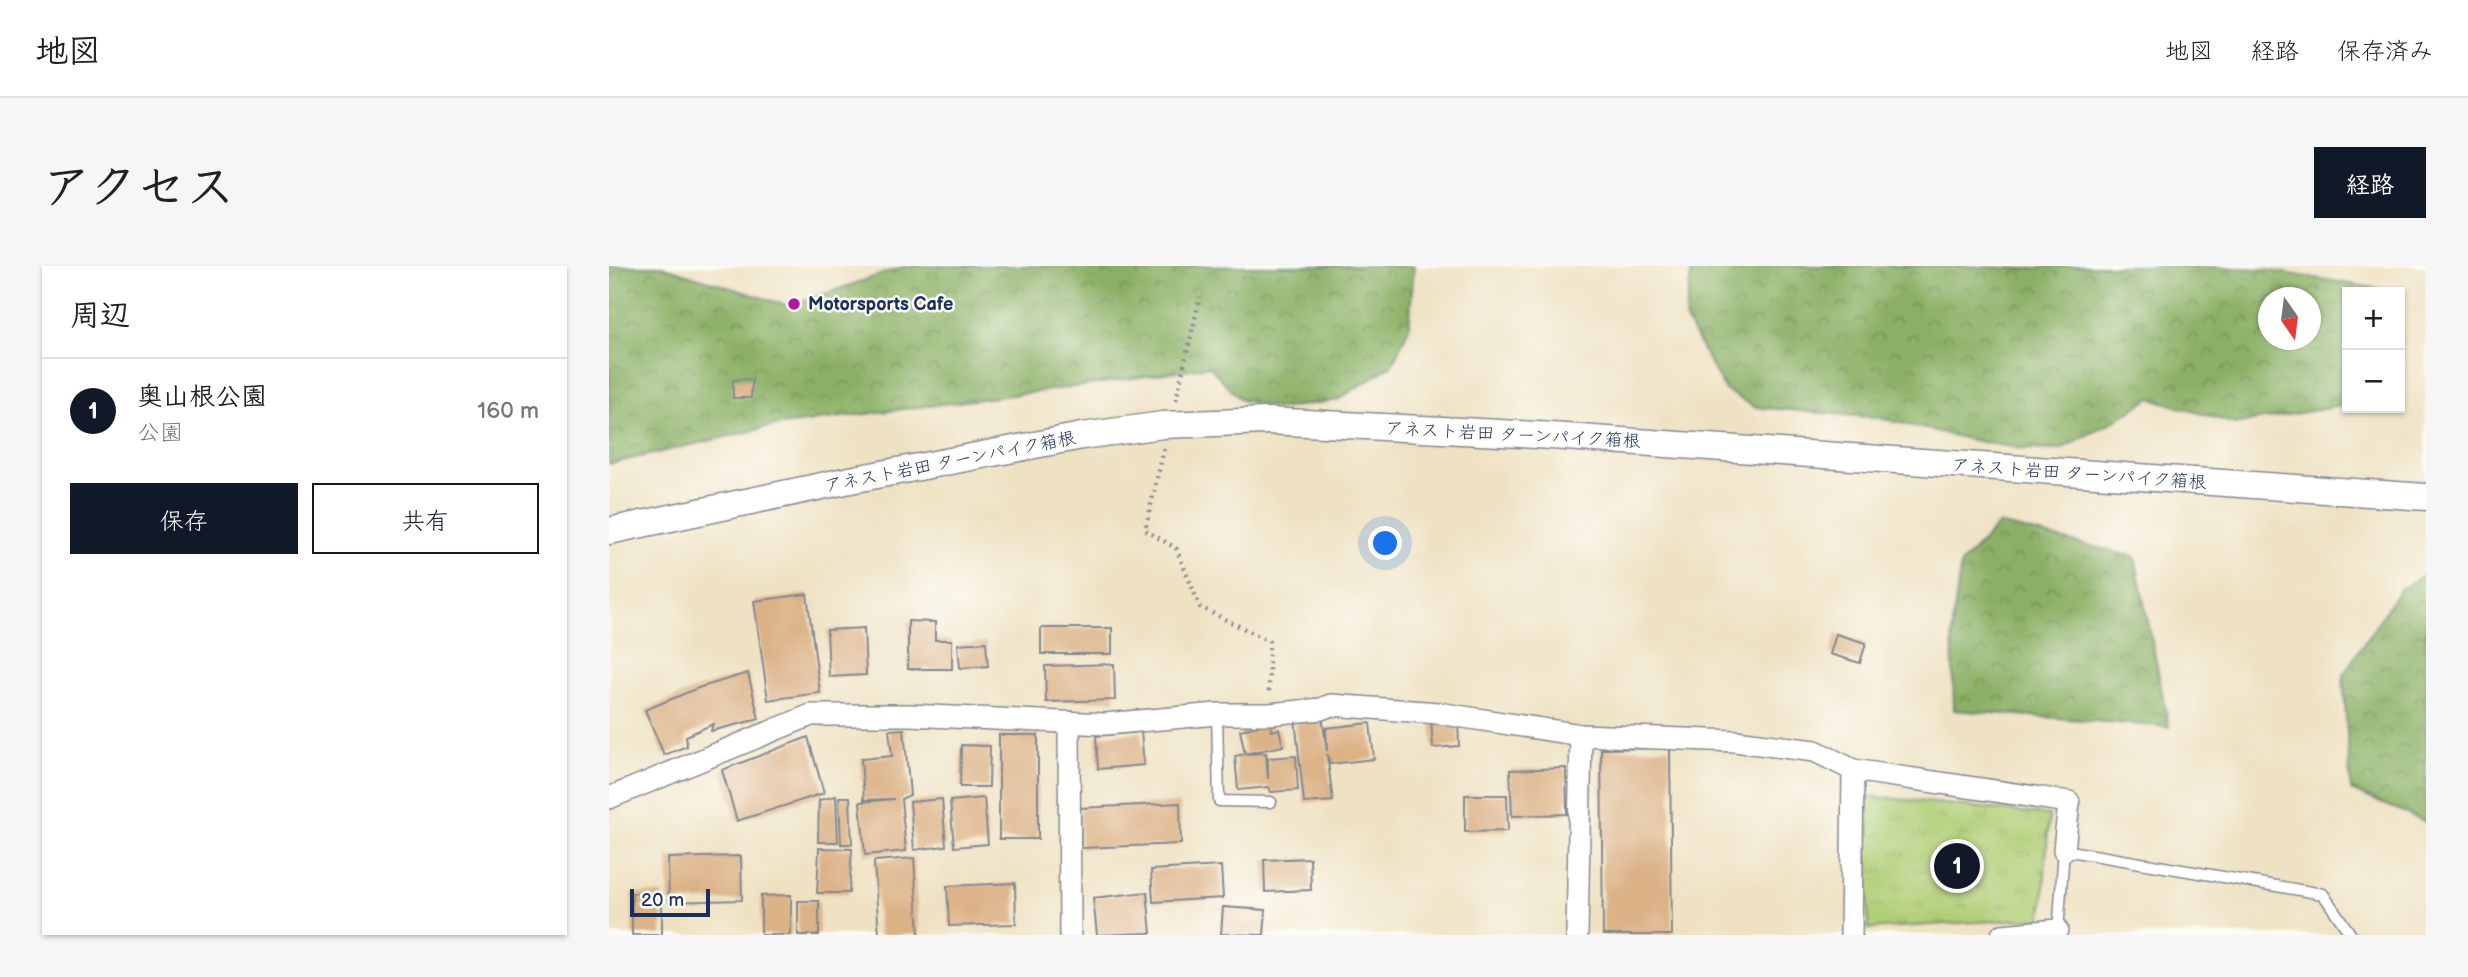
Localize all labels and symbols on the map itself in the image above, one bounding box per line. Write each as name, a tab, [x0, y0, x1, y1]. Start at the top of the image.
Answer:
north arrow	[2258, 287, 2321, 350]
place label: Motorsports Cafe	[808, 294, 953, 315]
marker: Motorsports Cafe	[786, 296, 802, 312]
street label: アネスト岩田 ターンパイク箱根	[1385, 418, 1642, 452]
street label: アネスト岩田 ターンパイク箱根	[823, 427, 1078, 497]
street label: アネスト岩田 ターンパイク箱根	[1951, 455, 2208, 493]
your location	[1368, 526, 1402, 560]
pin: 1	[1934, 840, 1980, 892]
scale bar	[630, 886, 711, 918]

